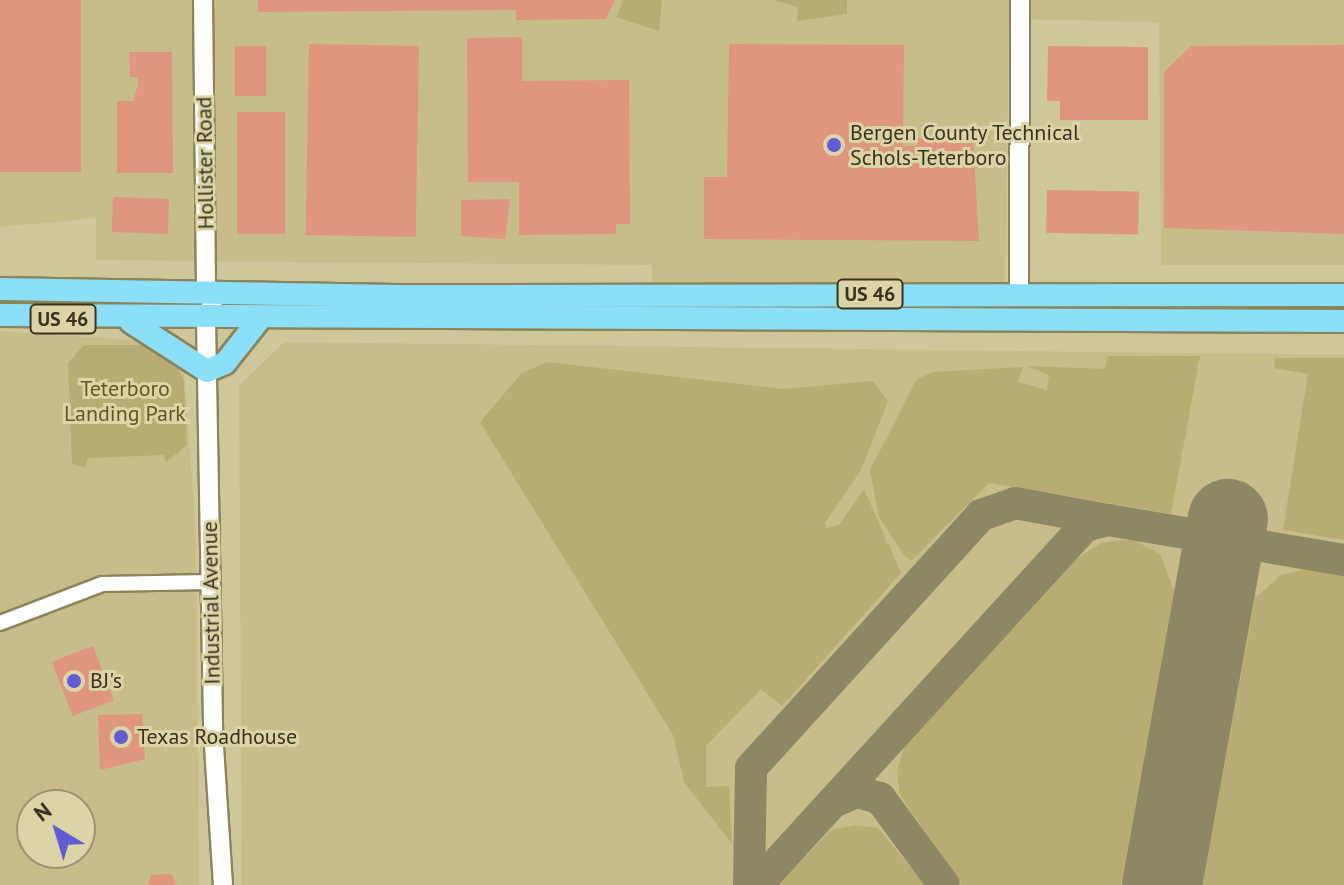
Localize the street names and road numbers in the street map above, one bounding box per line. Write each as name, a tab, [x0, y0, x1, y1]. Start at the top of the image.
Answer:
street label: Hollister Road	[191, 96, 219, 230]
road number: US 46	[836, 278, 904, 310]
road number: US 46	[29, 303, 97, 335]
street label: Industrial Avenue	[196, 521, 226, 685]

